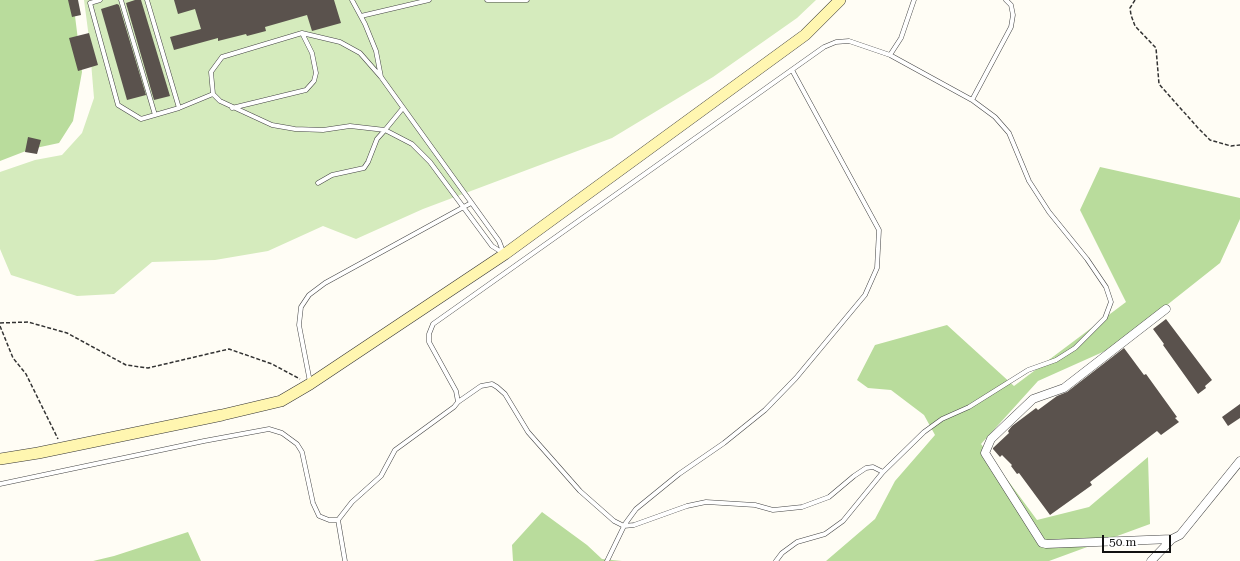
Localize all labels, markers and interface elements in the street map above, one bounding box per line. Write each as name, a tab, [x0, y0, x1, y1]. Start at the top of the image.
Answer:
scale bar	[1104, 527, 1173, 553]
text: 50 m	[1109, 535, 1136, 549]

